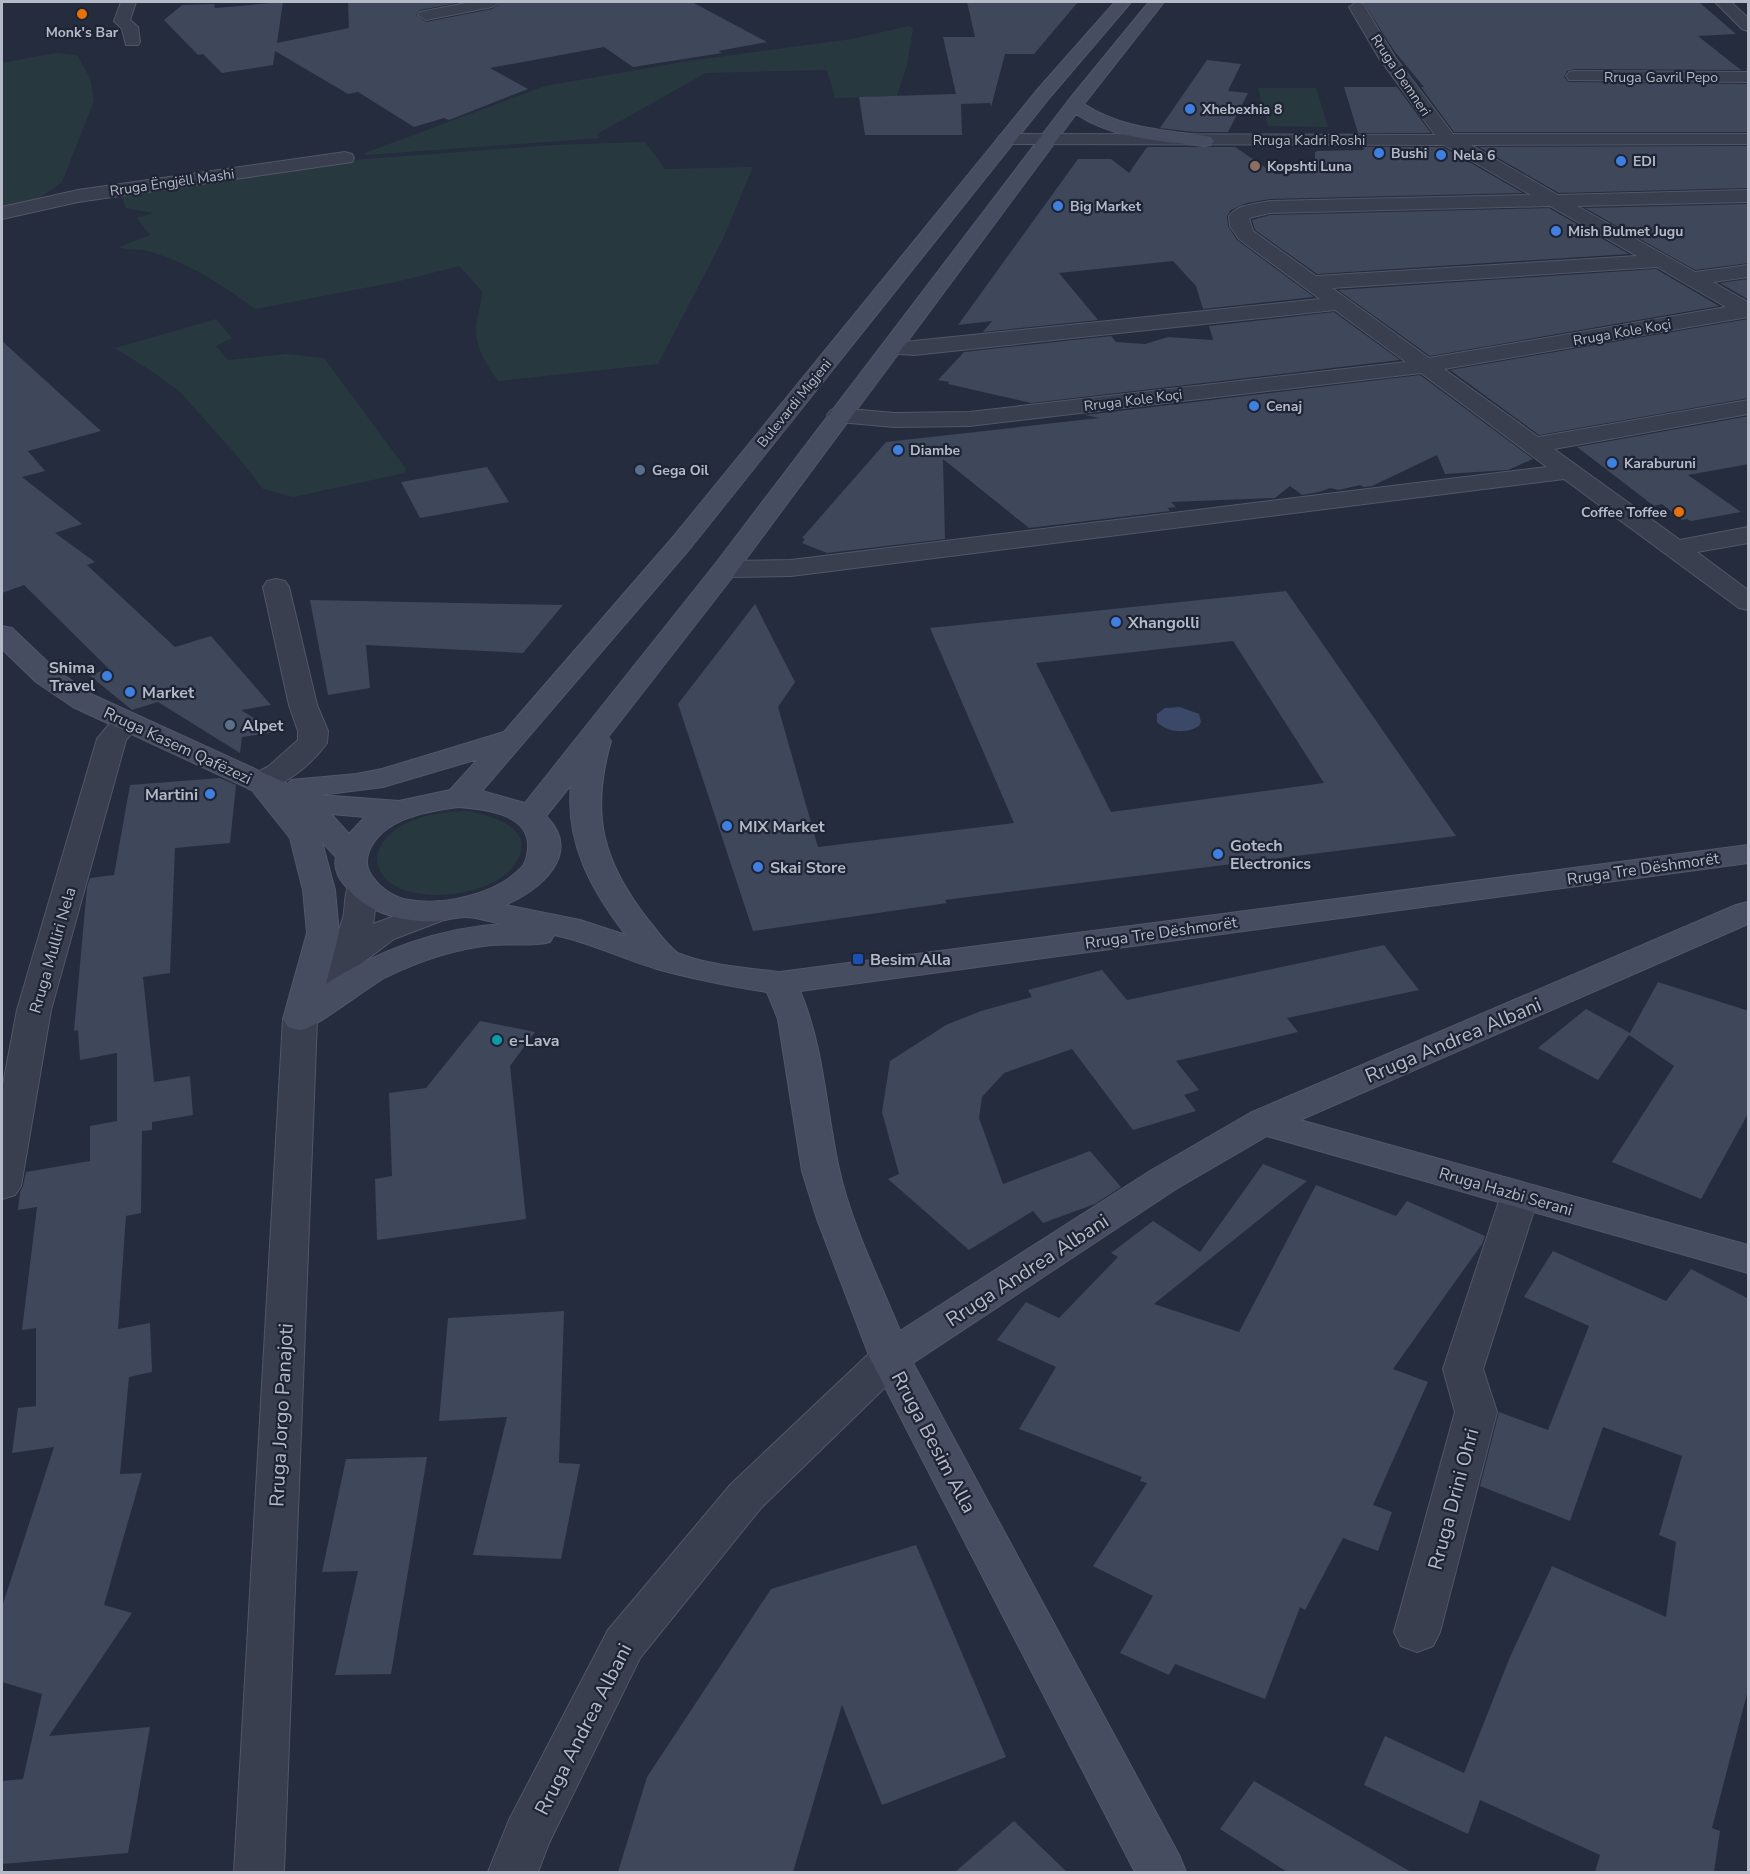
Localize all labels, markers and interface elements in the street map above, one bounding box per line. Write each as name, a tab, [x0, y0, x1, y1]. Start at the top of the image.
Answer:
marker: Monk's Bar	[75, 7, 89, 21]
place label: Monk's Bar	[46, 23, 119, 42]
street label: Rruga Demneri	[1366, 31, 1435, 120]
street label: Rruga Gavril Pepo	[1604, 68, 1718, 87]
place label: Xhebexhia 8	[1201, 100, 1282, 119]
marker: Xhebexhia 8	[1183, 102, 1197, 116]
street label: Rruga Kadri Roshi	[1253, 131, 1365, 150]
place label: Bushi	[1391, 144, 1427, 163]
marker: Bushi	[1372, 146, 1386, 160]
place label: Nela 6	[1453, 146, 1495, 165]
marker: Nela 6	[1434, 148, 1448, 162]
place label: EDI	[1633, 152, 1656, 171]
marker: EDI	[1614, 154, 1628, 168]
place label: Kopshti Luna	[1267, 157, 1352, 176]
marker: Kopshti Luna	[1248, 159, 1262, 173]
street label: Rruga Ëngjëll Mashi	[108, 164, 236, 201]
place label: Big Market	[1070, 197, 1142, 216]
marker: Big Market	[1051, 199, 1065, 213]
place label: Mish Bulmet Jugu	[1568, 222, 1683, 241]
marker: Mish Bulmet Jugu	[1549, 224, 1563, 238]
street label: Rruga Kole Koçi	[1572, 315, 1673, 350]
street label: Bulevardi Migjeni	[753, 355, 836, 451]
street label: Rruga Kole Koçi	[1083, 385, 1183, 416]
place label: Cenaj	[1266, 397, 1302, 416]
marker: Cenaj	[1247, 399, 1261, 413]
place label: Diambe	[910, 441, 961, 460]
marker: Diambe	[891, 443, 905, 457]
place label: Karaburuni	[1624, 454, 1696, 473]
marker: Karaburuni	[1605, 456, 1619, 470]
place label: Gega Oil	[652, 461, 709, 480]
marker: Gega Oil	[633, 463, 647, 477]
place label: Coffee Toffee	[1581, 503, 1667, 522]
marker: Coffee Toffee	[1672, 505, 1686, 519]
place label: Xhangolli	[1127, 612, 1199, 634]
marker: Xhangolli	[1109, 615, 1123, 629]
place label: Shima Travel	[49, 657, 95, 697]
marker: Shima Travel	[100, 669, 114, 683]
place label: Market	[142, 682, 195, 704]
marker: Market	[123, 685, 137, 699]
street label: Rruga Kasem Qafëzezi	[100, 702, 255, 790]
place label: Alpet	[242, 715, 284, 737]
marker: Alpet	[223, 718, 237, 732]
place label: Martini	[145, 784, 198, 806]
marker: Martini	[203, 787, 217, 801]
place label: MIX Market	[739, 816, 825, 838]
marker: MIX Market	[720, 819, 734, 833]
place label: Gotech Electronics	[1230, 835, 1311, 875]
marker: Gotech Electronics	[1211, 847, 1225, 861]
street label: Rruga Tre Dëshmorët	[1566, 847, 1721, 891]
place label: Skai Store	[770, 857, 846, 879]
marker: Skai Store	[751, 860, 765, 874]
street label: Rruga Mulliri Nela	[24, 885, 81, 1016]
street label: Rruga Tre Dëshmorët	[1084, 911, 1239, 955]
place label: Besim Alla	[870, 949, 951, 971]
marker: Besim Alla	[851, 952, 865, 966]
street label: Rruga Andrea Albani	[1361, 991, 1545, 1090]
place label: e-Lava	[509, 1030, 560, 1052]
marker: e-Lava	[490, 1033, 504, 1047]
street label: Rruga Hazbi Serani	[1436, 1162, 1575, 1222]
street label: Rruga Andrea Albani	[941, 1208, 1114, 1333]
street label: Rruga Jorgo Panajoti	[263, 1322, 300, 1508]
street label: Rruga Besim Alla	[885, 1367, 982, 1518]
street label: Rruga Drini Ohri	[1422, 1425, 1485, 1573]
street label: Rruga Andrea Albani	[529, 1639, 638, 1820]

